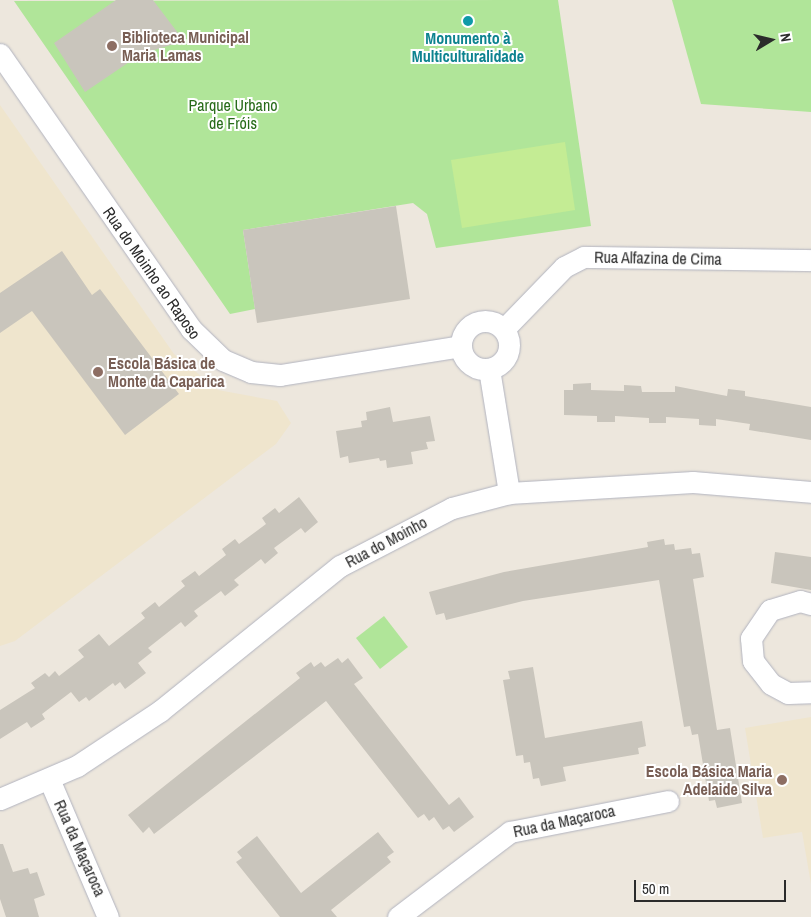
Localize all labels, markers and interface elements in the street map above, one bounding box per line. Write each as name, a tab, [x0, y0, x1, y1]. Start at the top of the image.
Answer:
marker: Monumento à Multiculturalidade	[462, 15, 474, 27]
north arrow	[746, 15, 796, 65]
place label: Biblioteca Municipal Maria Lamas	[122, 27, 249, 65]
place label: Monumento à Multiculturalidade	[412, 28, 524, 66]
text: N	[776, 32, 795, 43]
marker: Biblioteca Municipal Maria Lamas	[106, 40, 118, 52]
park label: Parque Urbano de Fróis	[189, 95, 277, 133]
street label: Rua do Moinho ao Raposo	[99, 203, 205, 343]
street label: Rua Alfazina de Cima	[594, 247, 722, 269]
place label: Escola Básica de Monte da Caparica	[108, 353, 225, 391]
marker: Escola Básica de Monte da Caparica	[92, 366, 104, 378]
street label: Rua do Moinho	[342, 512, 430, 572]
place label: Escola Básica Maria Adelaide Silva	[646, 761, 772, 799]
marker: Escola Básica Maria Adelaide Silva	[776, 774, 788, 786]
street label: Rua da Maçaroca	[50, 797, 110, 899]
street label: Rua da Maçaroca	[511, 801, 617, 841]
scale bar	[636, 870, 788, 902]
text: 50 m	[642, 878, 669, 899]

